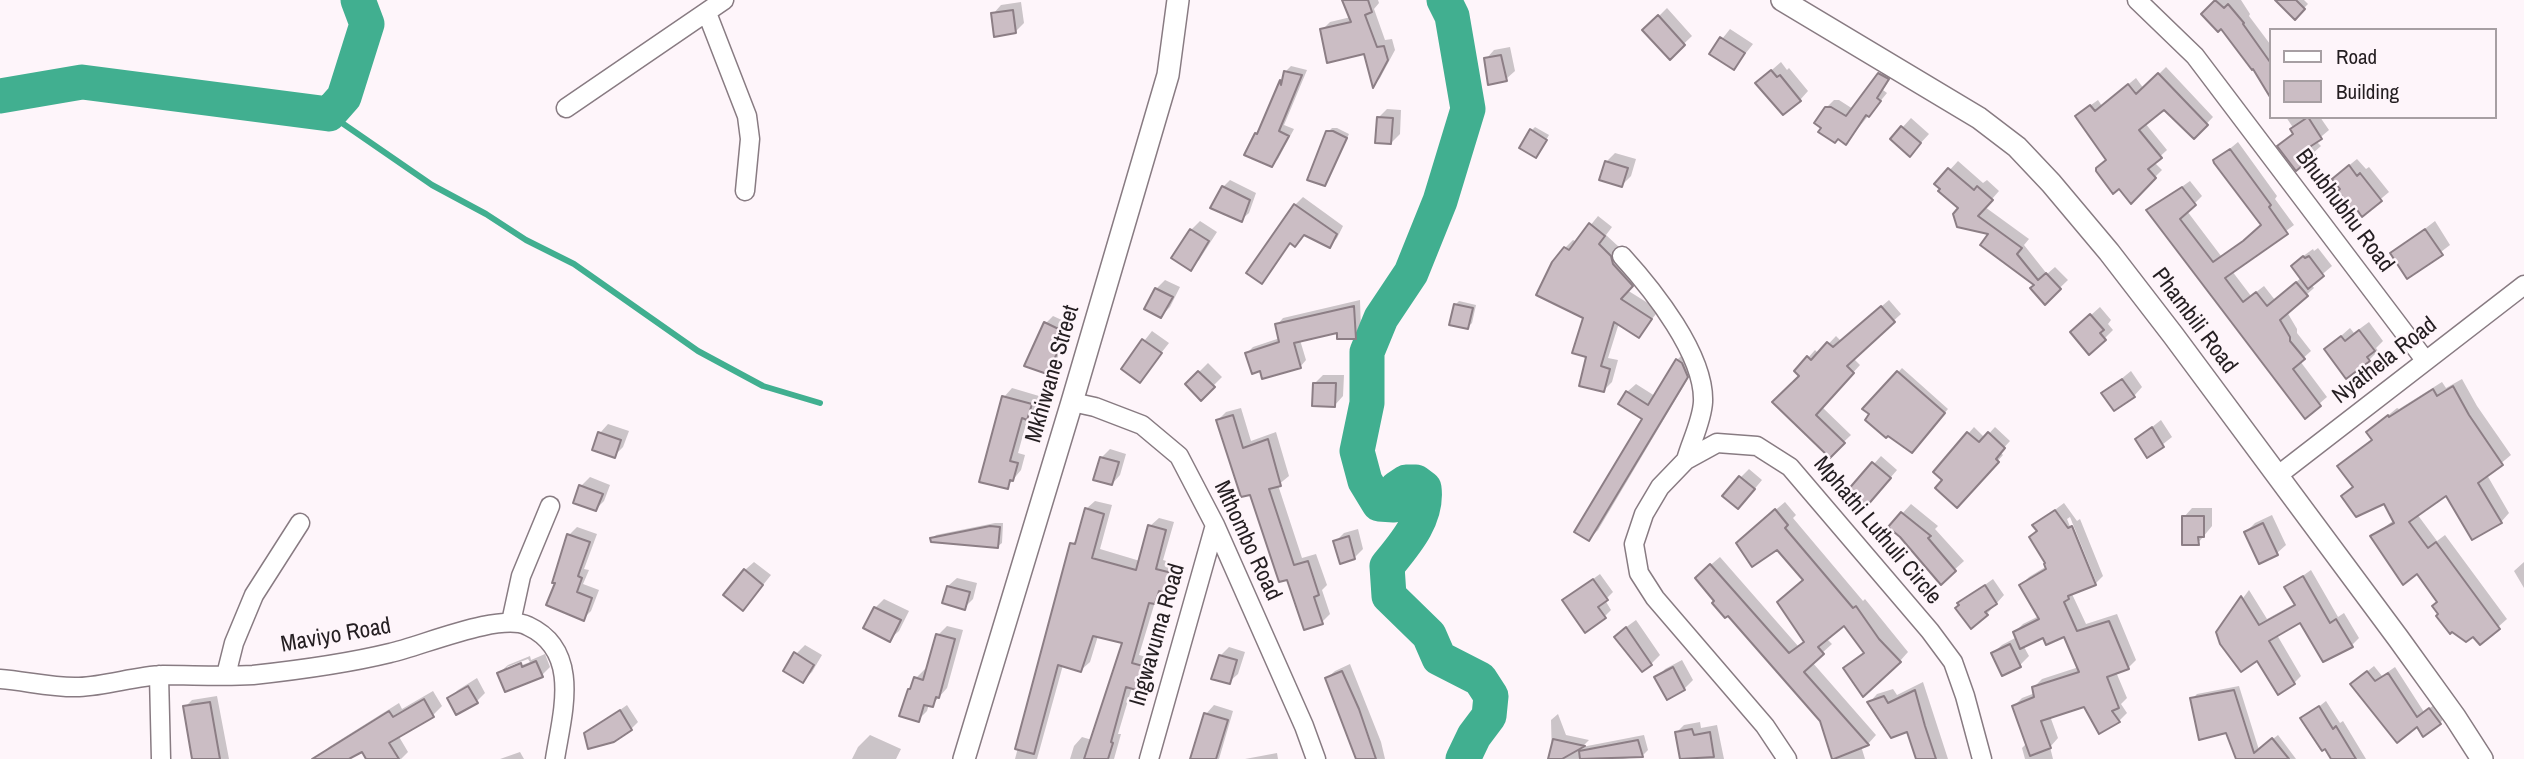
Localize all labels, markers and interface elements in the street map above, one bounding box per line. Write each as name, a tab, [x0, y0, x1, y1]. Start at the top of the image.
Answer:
legend	[2268, 28, 2496, 119]
text: Road	[2336, 42, 2377, 71]
text: Building	[2336, 77, 2399, 106]
street label: Bhubhubhu Road	[2289, 144, 2399, 278]
street label: Phambili Road	[2145, 263, 2243, 379]
street label: Mkhiwane Street	[1020, 302, 1086, 446]
street label: Nyathela Road	[2327, 312, 2443, 410]
street label: Mphathi Luthuli Circle	[1807, 451, 1947, 611]
street label: Mthombo Road	[1207, 477, 1287, 605]
street label: Ingwavuma Road	[1125, 561, 1191, 709]
street label: Maviyo Road	[279, 613, 393, 659]

